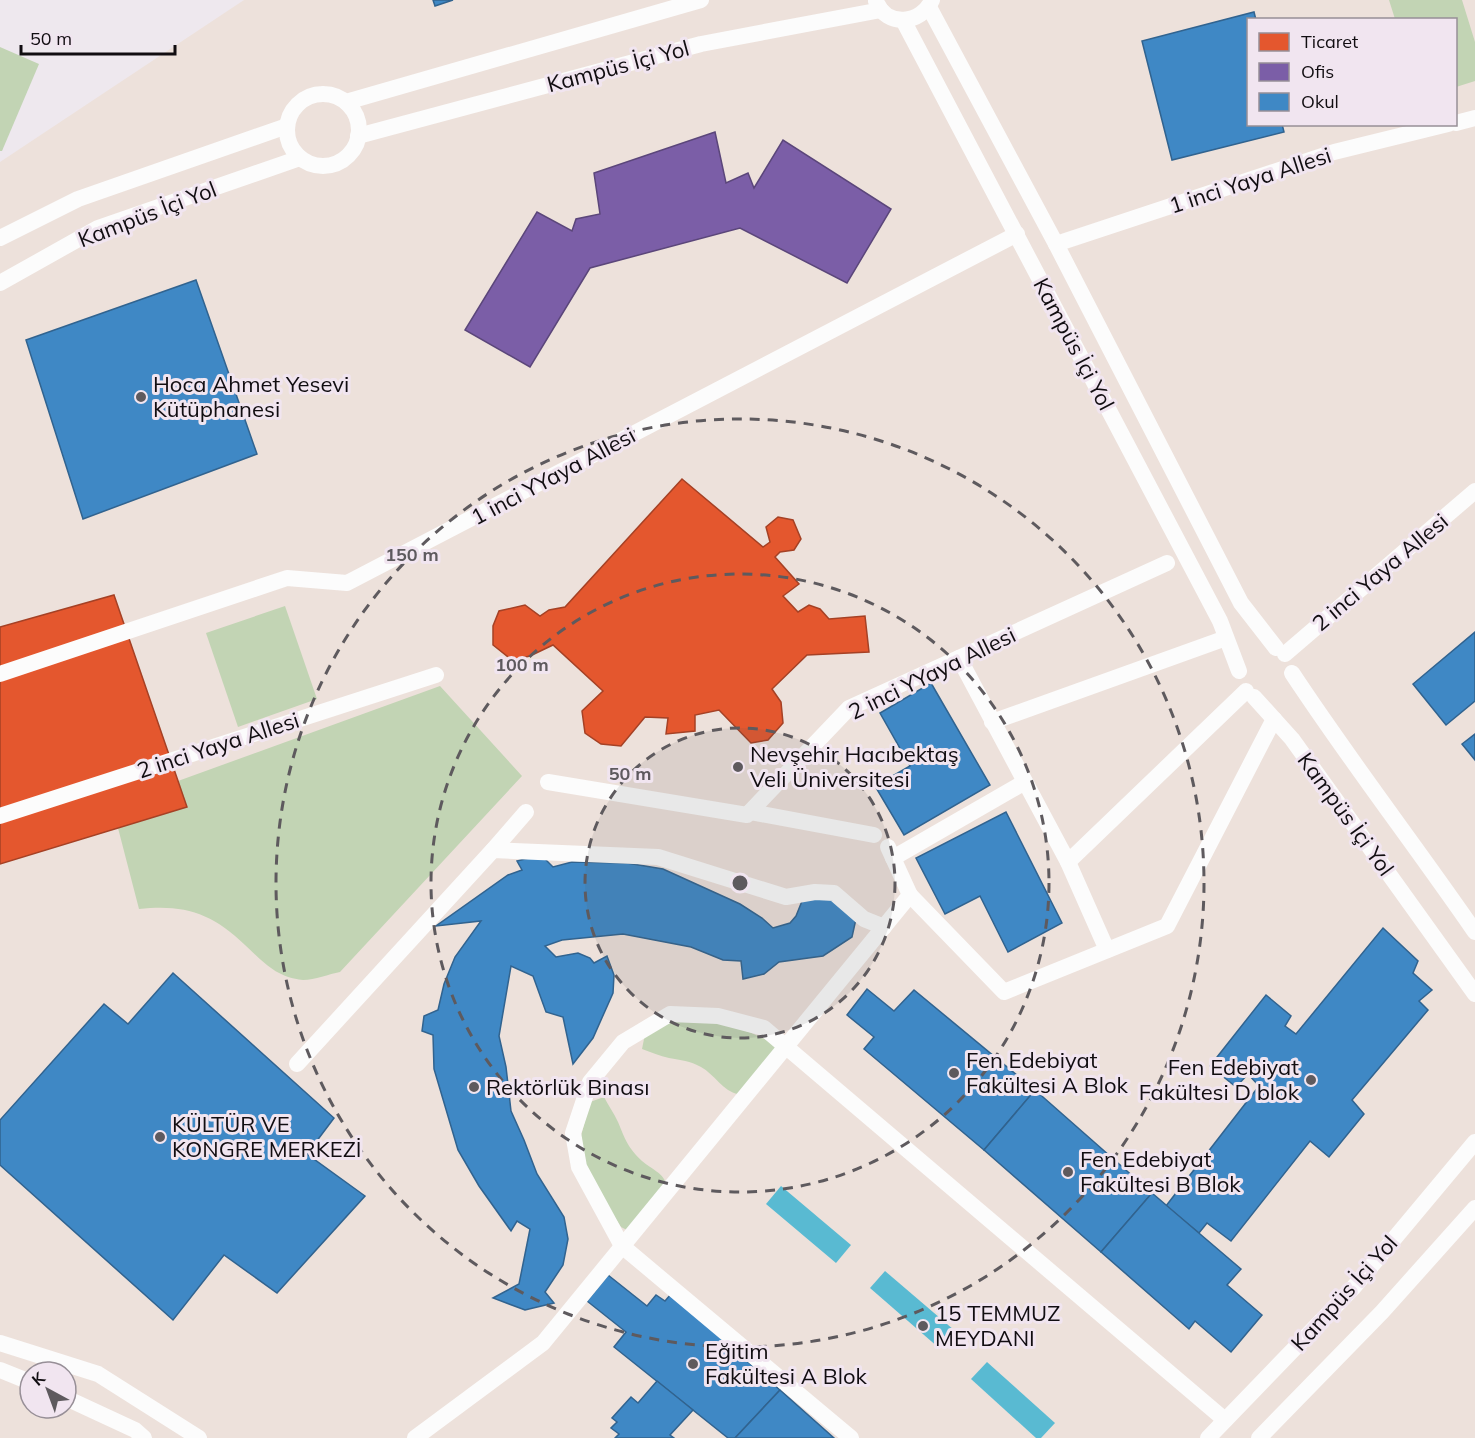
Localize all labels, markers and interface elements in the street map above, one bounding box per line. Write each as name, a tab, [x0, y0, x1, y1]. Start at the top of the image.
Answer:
scale bar	[21, 18, 176, 56]
legend	[1247, 18, 1457, 126]
text: 50 m	[30, 27, 72, 50]
text: Ticaret	[1301, 30, 1358, 53]
street label: Kampüs İçi Yol	[544, 34, 692, 98]
text: Ofis	[1301, 60, 1334, 83]
text: Okul	[1301, 90, 1339, 113]
street label: 1 inci Yaya Allesi	[1165, 141, 1335, 219]
street label: Kampüs İçi Yol	[74, 175, 220, 253]
street label: Kampüs İçi Yol	[1027, 273, 1121, 415]
place label: Hoca Ahmet Yesevi Kütüphanesi	[153, 370, 349, 423]
marker: Hoca Ahmet Yesevi Kütüphanesi	[134, 390, 148, 404]
street label: 1 inci YYaya Allesi	[466, 421, 640, 531]
street label: 2 inci Yaya Allesi	[1306, 507, 1454, 637]
text: 150 m	[385, 543, 439, 566]
street label: 2 inci YYaya Allesi	[844, 620, 1020, 726]
text: 100 m	[495, 653, 549, 676]
street label: 2 inci Yaya Allesi	[133, 706, 303, 784]
place label: Nevşehir Hacıbektaş Veli Üniversitesi	[750, 740, 959, 793]
street label: Kampüs İçi Yol	[1292, 747, 1400, 881]
marker: Nevşehir Hacıbektaş Veli Üniversitesi	[731, 760, 745, 774]
text: 50 m	[609, 762, 651, 785]
centre of rings	[730, 873, 750, 893]
place label: Fen Edebiyat Fakültesi A Blok	[966, 1046, 1129, 1099]
place label: Fen Edebiyat Fakültesi D blok	[1139, 1053, 1300, 1106]
marker: Fen Edebiyat Fakültesi A Blok	[947, 1066, 961, 1080]
place label: Rektörlük Binası	[486, 1073, 650, 1101]
marker: Fen Edebiyat Fakültesi D blok	[1304, 1073, 1318, 1087]
marker: Rektörlük Binası	[467, 1080, 481, 1094]
place label: KÜLTÜR VE KONGRE MERKEZİ	[172, 1110, 361, 1163]
marker: KÜLTÜR VE KONGRE MERKEZİ	[153, 1130, 167, 1144]
place label: Fen Edebiyat Fakültesi B Blok	[1080, 1145, 1241, 1198]
marker: Fen Edebiyat Fakültesi B Blok	[1061, 1165, 1075, 1179]
street label: Kampüs İçi Yol	[1285, 1229, 1403, 1357]
place label: 15 TEMMUZ MEYDANI	[935, 1299, 1060, 1352]
marker: 15 TEMMUZ MEYDANI	[916, 1319, 930, 1333]
place label: Eğitim Fakültesi A Blok	[705, 1337, 868, 1390]
marker: Eğitim Fakültesi A Blok	[686, 1357, 700, 1371]
north arrow	[18, 1360, 78, 1420]
text: K	[28, 1367, 50, 1390]

